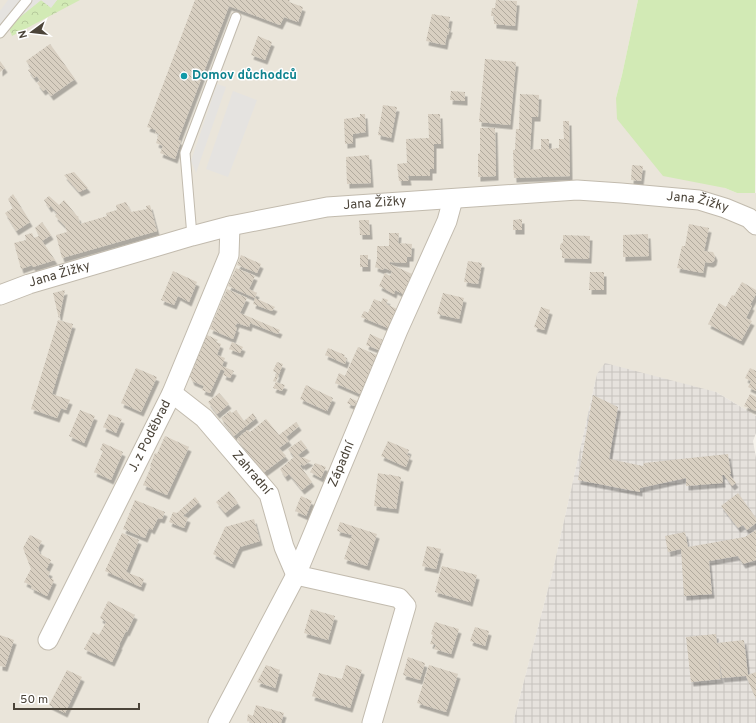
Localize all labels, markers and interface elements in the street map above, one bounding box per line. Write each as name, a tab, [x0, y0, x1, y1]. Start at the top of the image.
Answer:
north arrow	[12, 12, 52, 52]
text: N	[16, 29, 31, 40]
place label: Domov důchodců	[192, 68, 297, 84]
marker: Domov důchodců	[179, 71, 189, 81]
street label: Jana Žižky	[666, 189, 731, 217]
street label: Jana Žižky	[343, 193, 407, 214]
street label: Jana Žižky	[27, 258, 92, 292]
street label: J. z Poděbrad	[125, 397, 175, 475]
street label: Západní	[325, 438, 359, 490]
street label: Zahradní	[228, 448, 275, 499]
scale bar	[14, 685, 139, 711]
text: 50 m	[20, 692, 48, 708]

